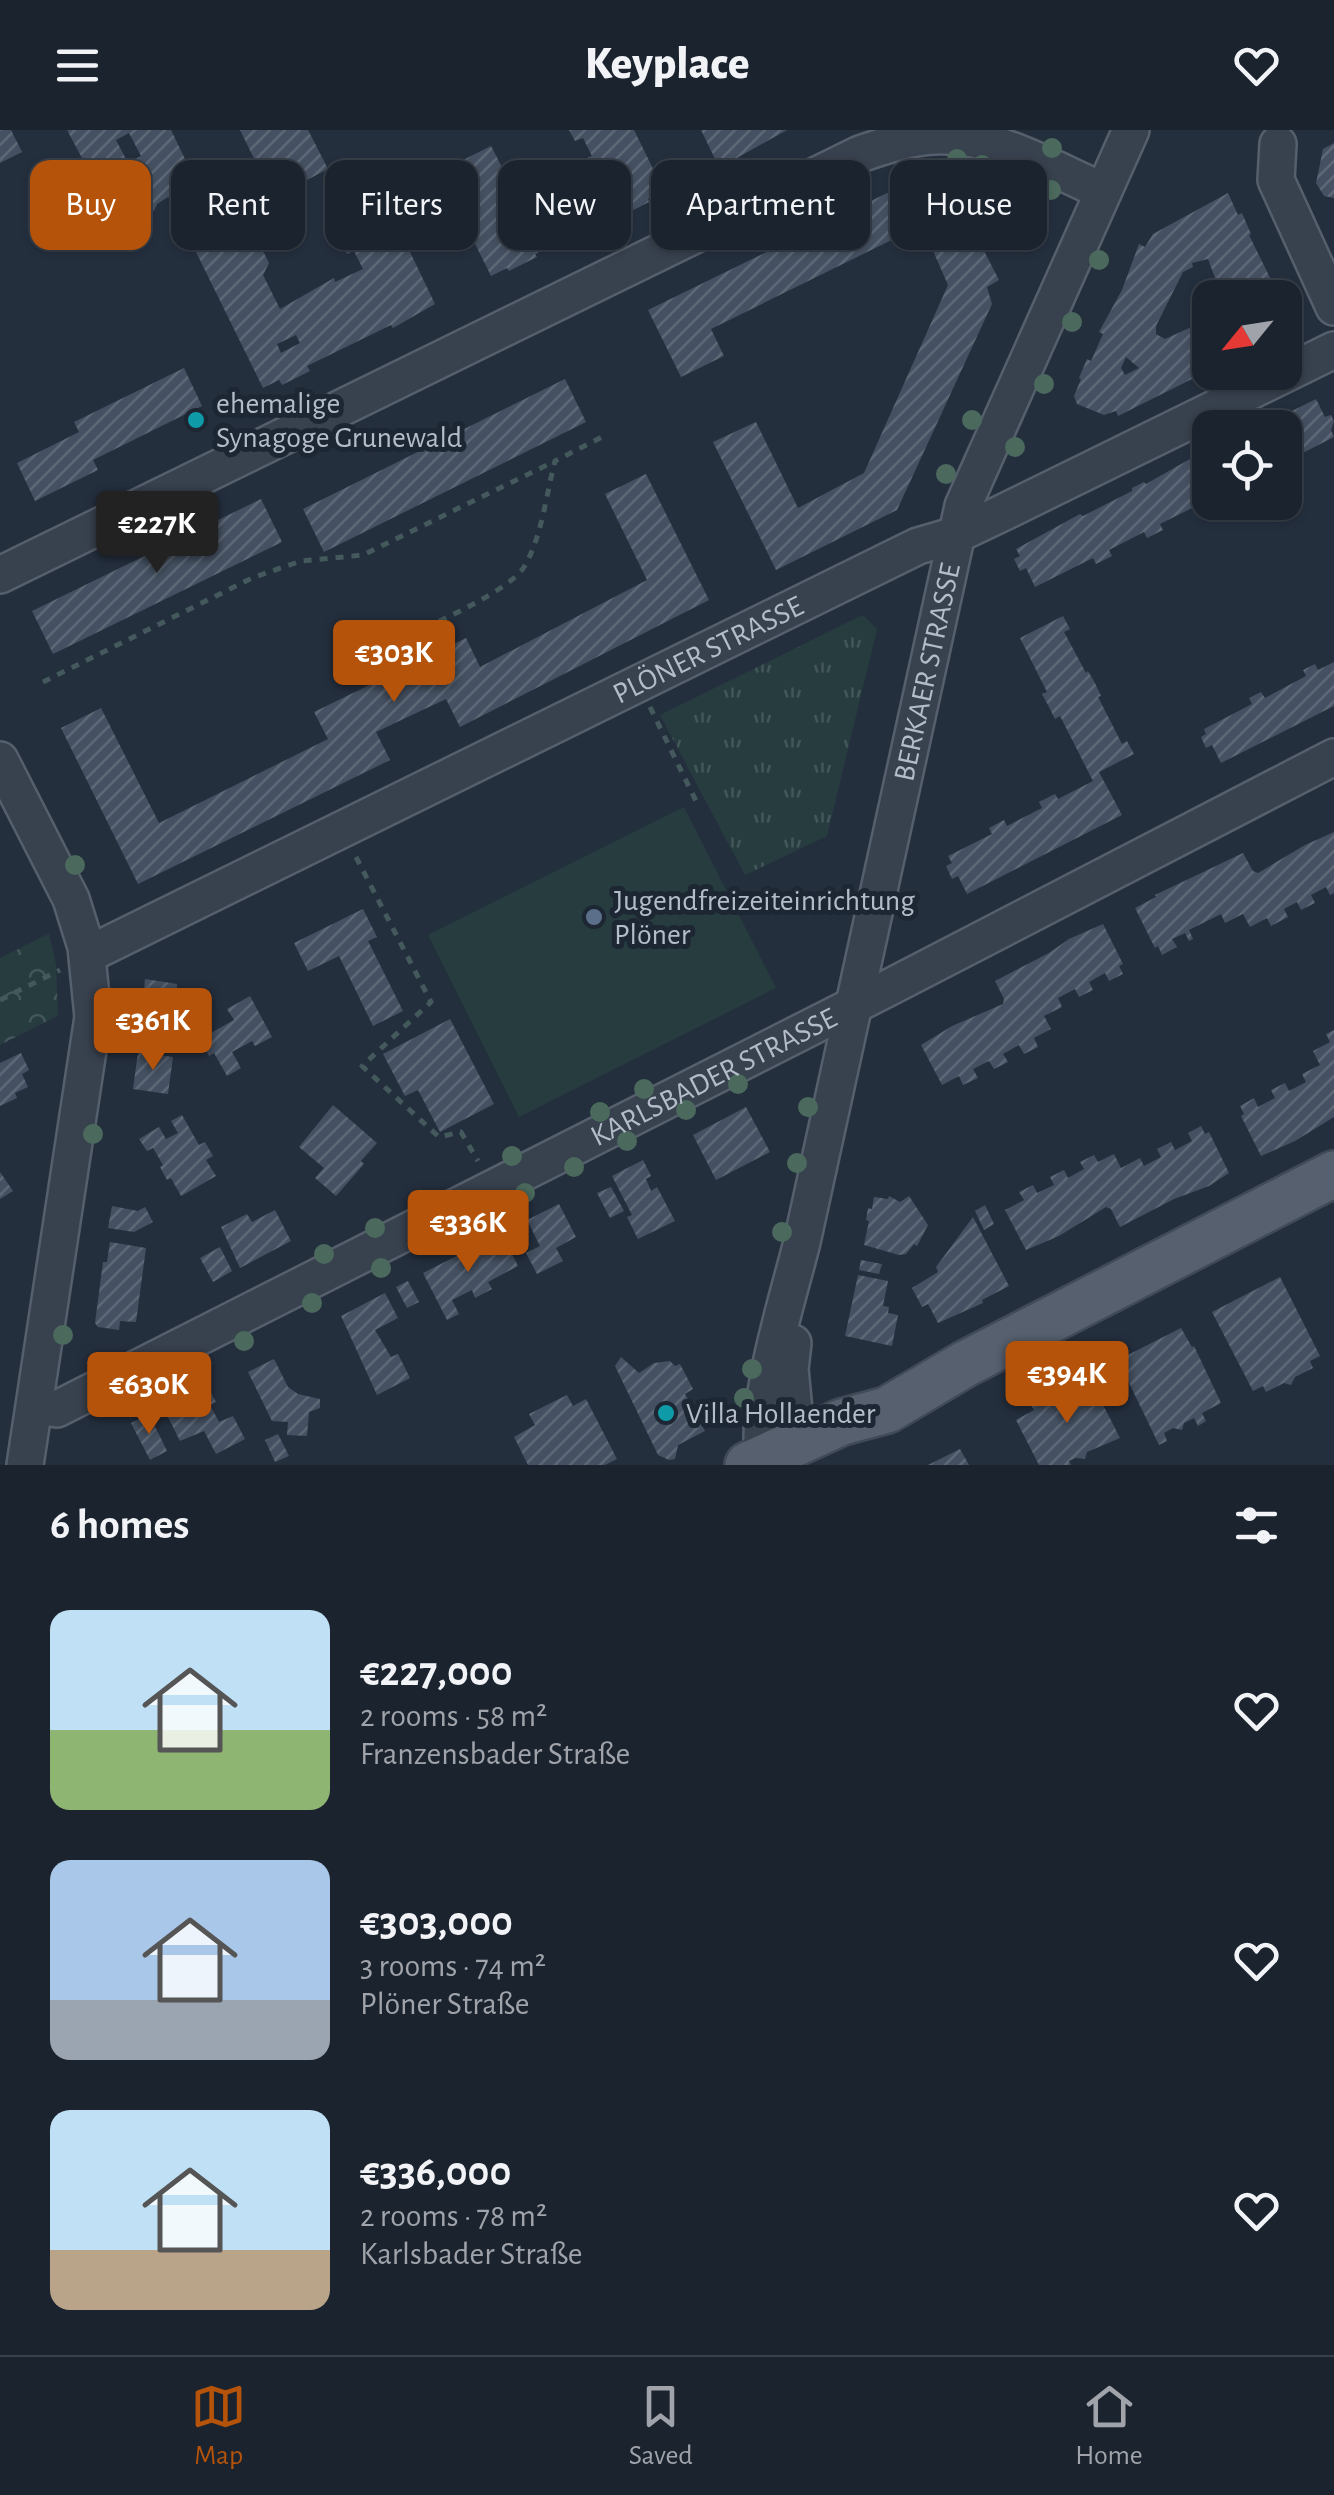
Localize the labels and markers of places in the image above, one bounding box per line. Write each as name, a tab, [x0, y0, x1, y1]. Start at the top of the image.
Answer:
place label: ehemalige Synagoge Grunewald	[216, 389, 462, 453]
marker: ehemalige Synagoge Grunewald	[185, 409, 207, 431]
pin: €227K	[87, 491, 227, 576]
pin: €303K	[324, 620, 464, 705]
place label: Jugendfreizeiteinrichtung Plöner	[614, 886, 915, 950]
marker: Jugendfreizeiteinrichtung Plöner	[583, 906, 605, 928]
pin: €361K	[83, 988, 223, 1073]
pin: €336K	[398, 1190, 538, 1275]
pin: €394K	[997, 1341, 1137, 1426]
pin: €630K	[79, 1352, 219, 1437]
place label: Villa Hollaender	[686, 1399, 876, 1429]
marker: Villa Hollaender	[655, 1402, 677, 1424]

